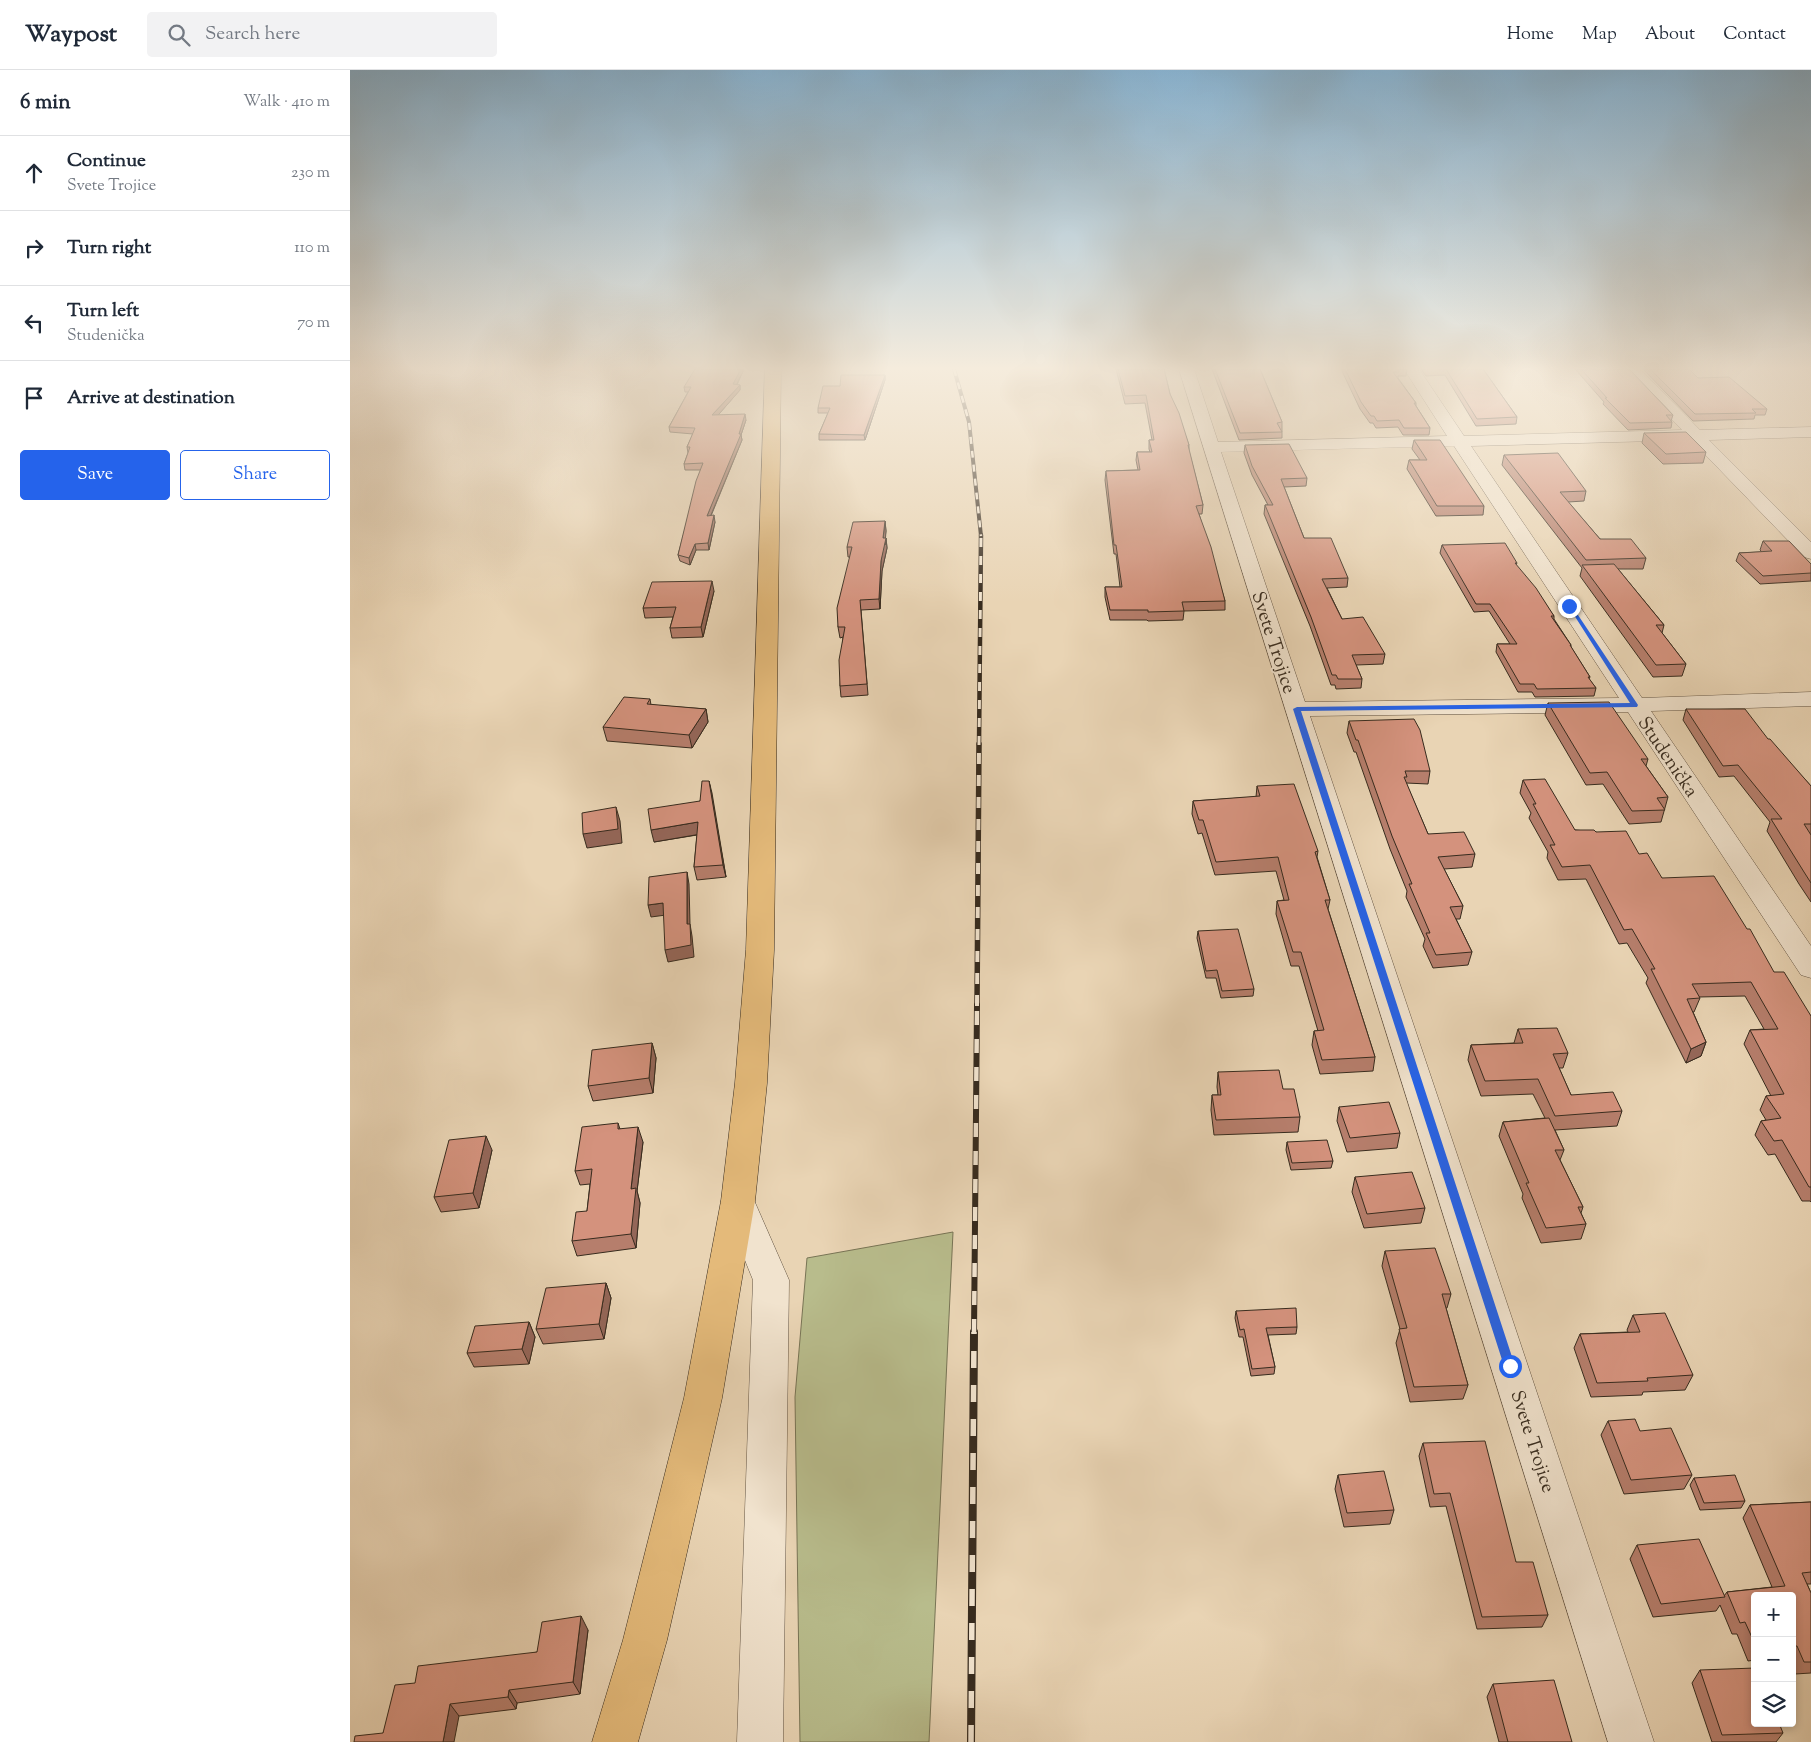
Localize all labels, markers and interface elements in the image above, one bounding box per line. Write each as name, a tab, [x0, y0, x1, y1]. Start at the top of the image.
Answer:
search box	[147, 12, 497, 57]
text: Waypost	[25, 18, 117, 52]
icon: search	[165, 21, 193, 49]
text: Search here	[205, 21, 300, 48]
text: Home	[1507, 22, 1554, 48]
text: Map	[1582, 22, 1617, 48]
text: About	[1645, 22, 1695, 48]
text: Contact	[1723, 22, 1786, 48]
text: 6 min	[20, 88, 71, 118]
text: Walk · 410 m	[243, 91, 330, 114]
text: Continue	[67, 148, 146, 175]
icon: ahead	[20, 159, 48, 187]
text: 230 m	[291, 162, 330, 185]
text: Svete Trojice	[67, 175, 156, 198]
icon: right	[20, 234, 48, 262]
text: Turn right	[67, 235, 151, 262]
text: 110 m	[294, 237, 330, 260]
text: Turn left	[67, 298, 139, 325]
icon: left	[20, 309, 48, 337]
text: 70 m	[297, 312, 330, 335]
text: Studenička	[67, 325, 145, 348]
icon: arrive	[20, 384, 48, 412]
text: Arrive at destination	[67, 385, 235, 412]
button: Save	[20, 450, 170, 500]
button: Share	[180, 450, 330, 500]
street label: Svete Trojice	[1243, 588, 1302, 697]
route end	[1558, 595, 1581, 618]
street label: Studenička	[1630, 712, 1704, 803]
route start	[1499, 1355, 1522, 1378]
street label: Svete Trojice	[1502, 1387, 1561, 1496]
map controls	[1751, 1592, 1796, 1727]
button: +	[1751, 1592, 1796, 1637]
button: −	[1751, 1637, 1796, 1682]
button: layers	[1751, 1682, 1796, 1727]

